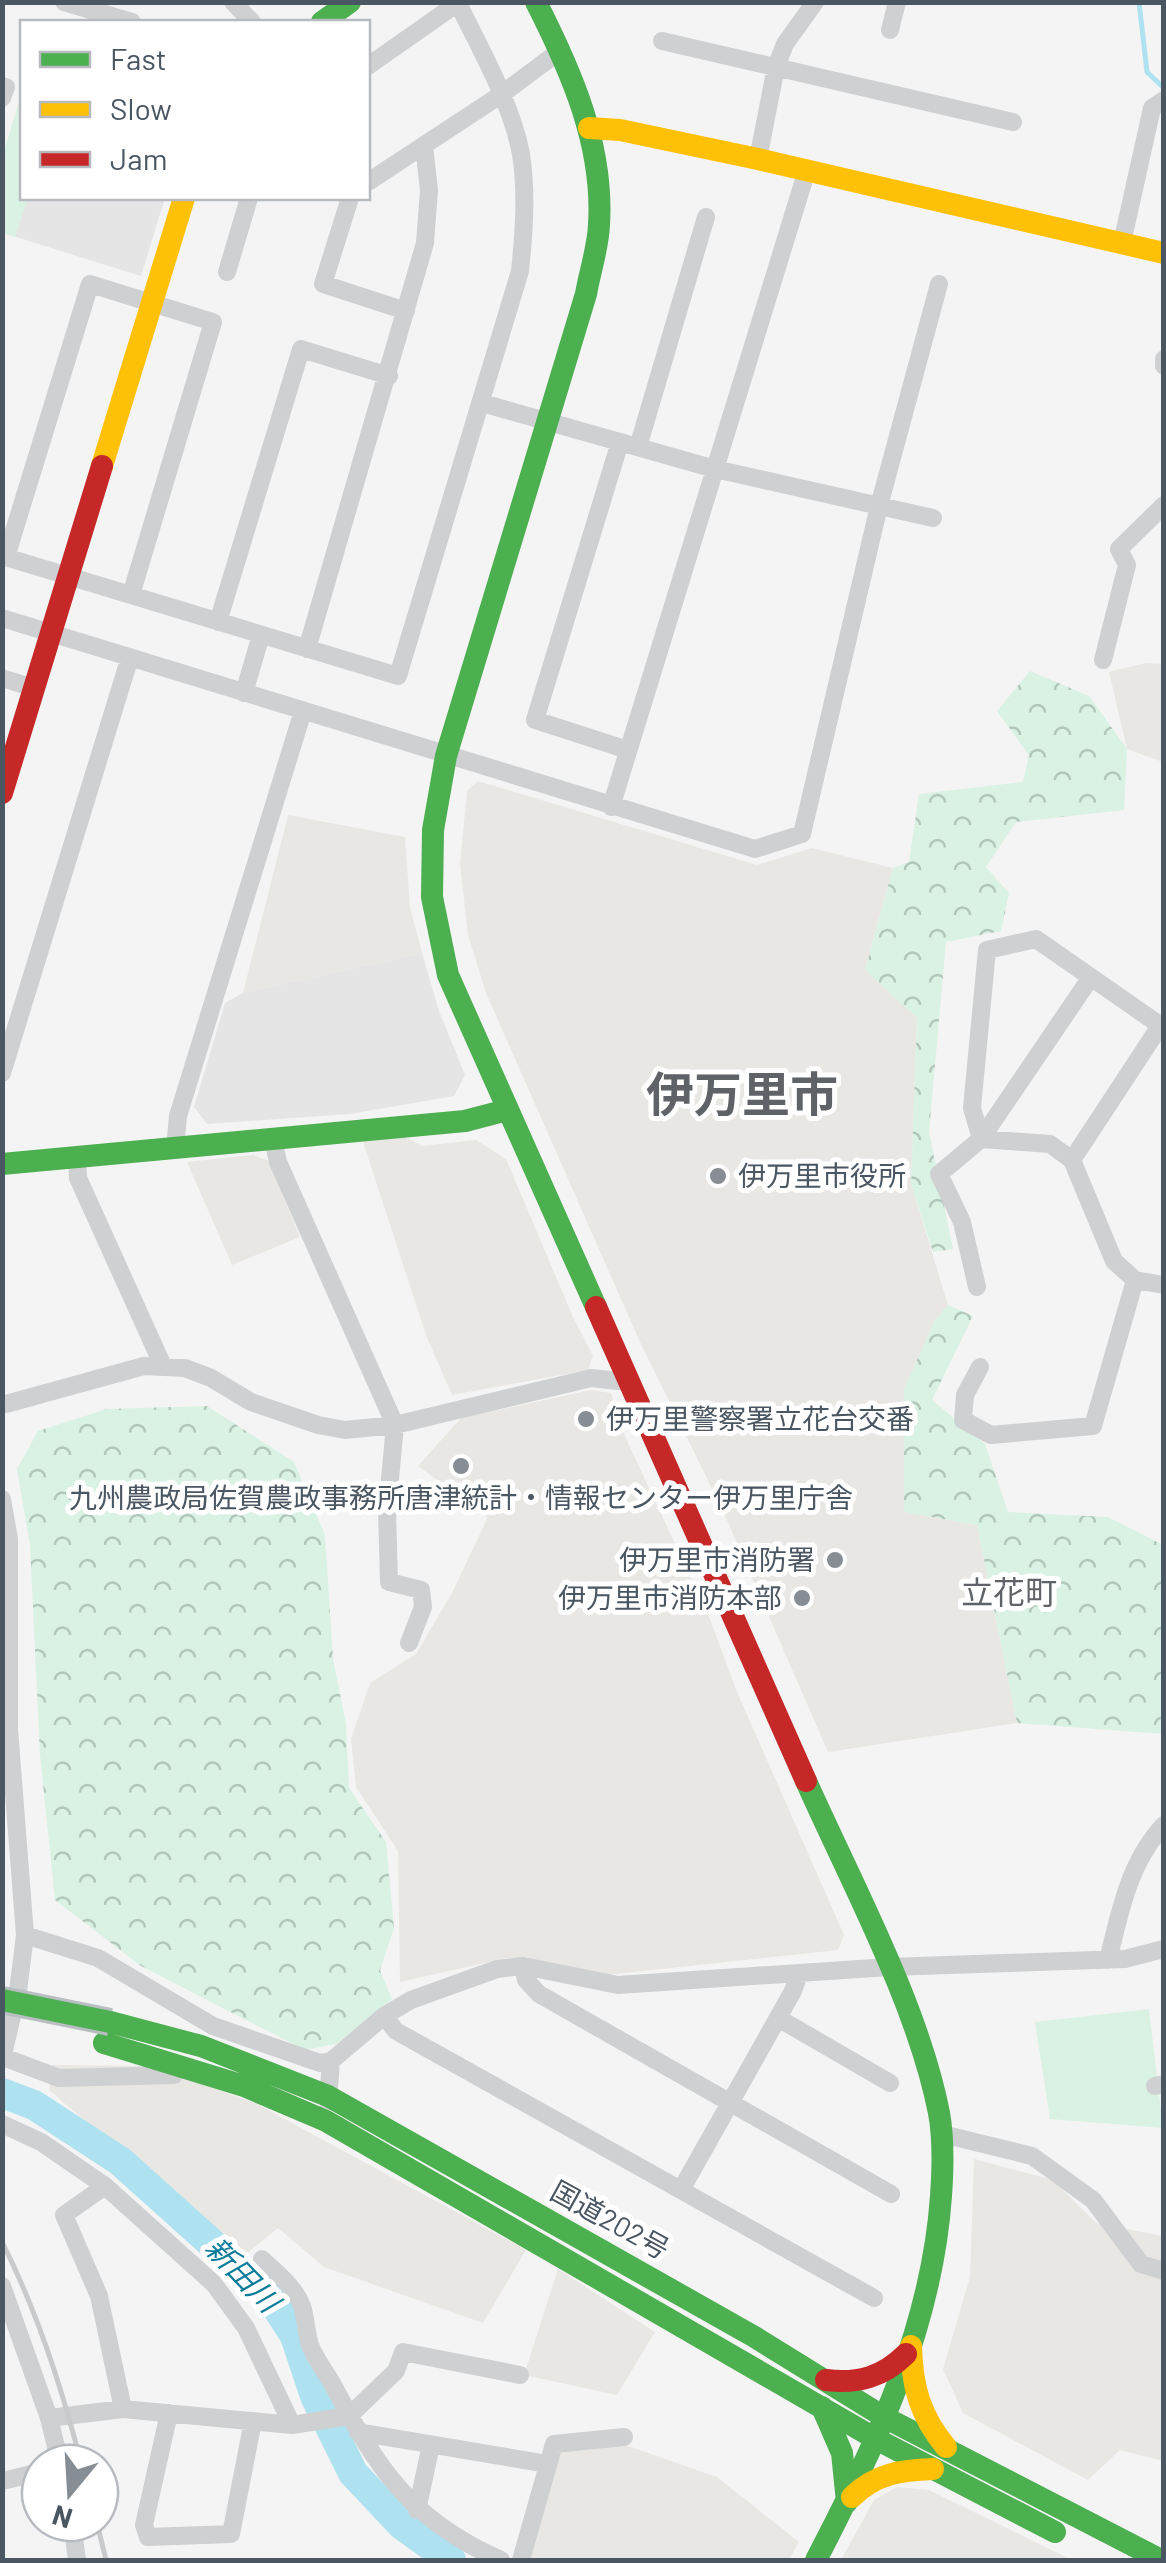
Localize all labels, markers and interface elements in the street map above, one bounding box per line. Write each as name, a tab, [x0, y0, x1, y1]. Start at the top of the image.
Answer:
legend	[20, 20, 370, 200]
text: Fast	[110, 40, 167, 76]
text: Slow	[110, 90, 172, 126]
text: Jam	[110, 140, 167, 176]
district label: 伊万里市	[646, 1064, 838, 1122]
place label: 伊万里市役所	[738, 1158, 906, 1192]
marker: 伊万里市役所	[707, 1165, 729, 1187]
place label: 伊万里警察署立花台交番	[606, 1401, 914, 1435]
marker: 伊万里警察署立花台交番	[575, 1408, 597, 1430]
marker: 九州農政局佐賀農政事務所唐津統計・情報センター伊万里庁舎	[450, 1455, 472, 1477]
place label: 九州農政局佐賀農政事務所唐津統計・情報センター伊万里庁舎	[69, 1480, 853, 1514]
place label: 伊万里市消防署	[619, 1542, 815, 1576]
marker: 伊万里市消防署	[824, 1549, 846, 1571]
district label: 立花町	[961, 1572, 1057, 1610]
place label: 伊万里市消防本部	[558, 1580, 782, 1614]
marker: 伊万里市消防本部	[791, 1587, 813, 1609]
street label: 国道202号	[545, 2173, 676, 2265]
water label: 新田川	[199, 2229, 290, 2321]
north arrow	[20, 2443, 120, 2543]
text: N	[48, 2499, 76, 2537]

